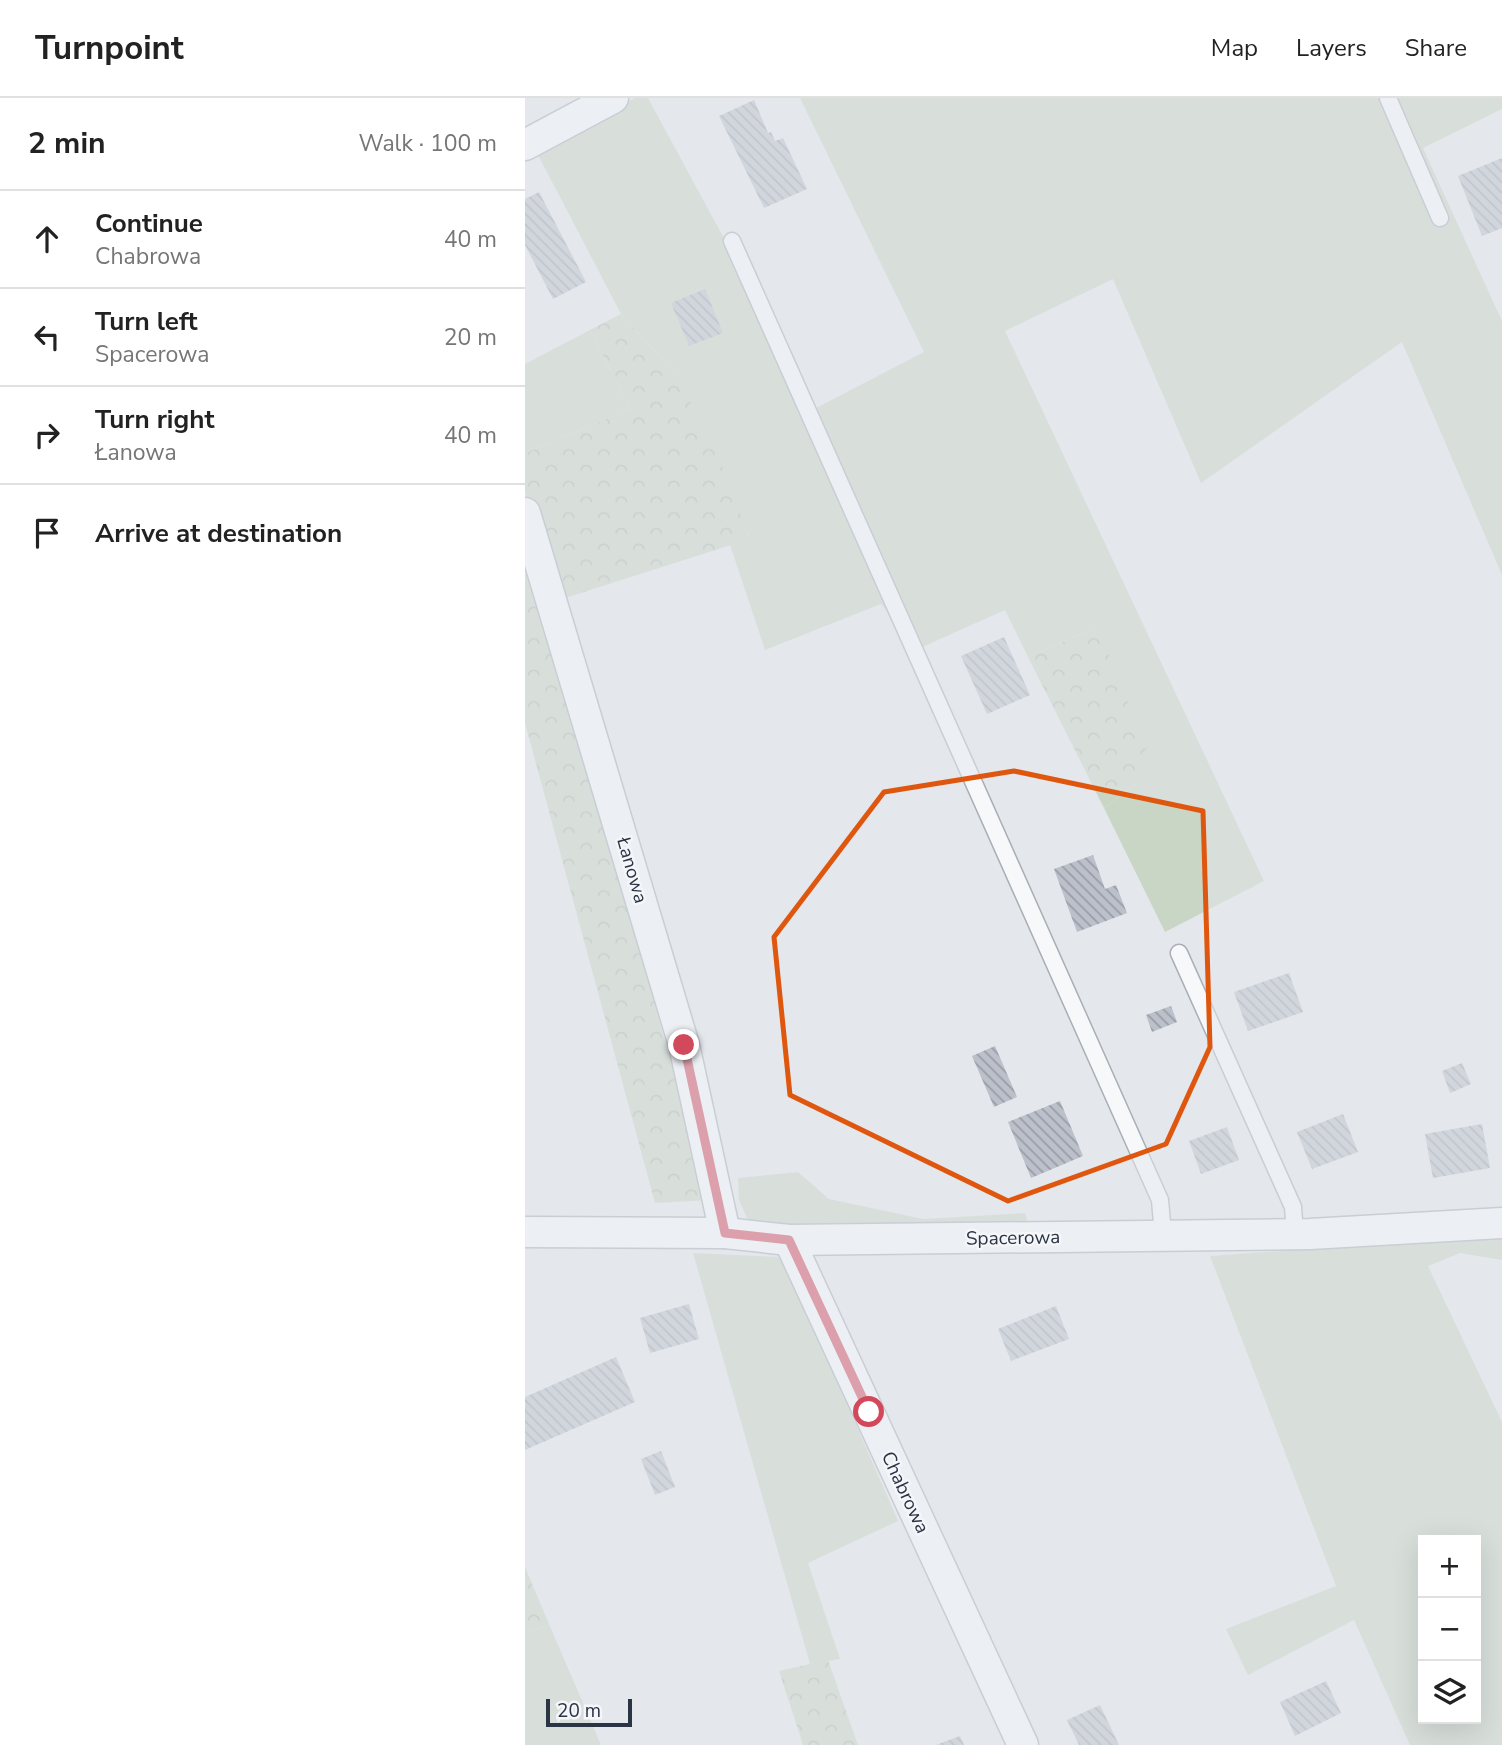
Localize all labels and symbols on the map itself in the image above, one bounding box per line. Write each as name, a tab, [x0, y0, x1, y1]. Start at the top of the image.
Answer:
street label: Łanowa	[610, 833, 654, 906]
route end	[668, 1029, 699, 1060]
street label: Spacerowa	[966, 1224, 1060, 1252]
route start	[853, 1396, 884, 1427]
street label: Chabrowa	[875, 1447, 935, 1538]
scale bar	[546, 1696, 632, 1728]

